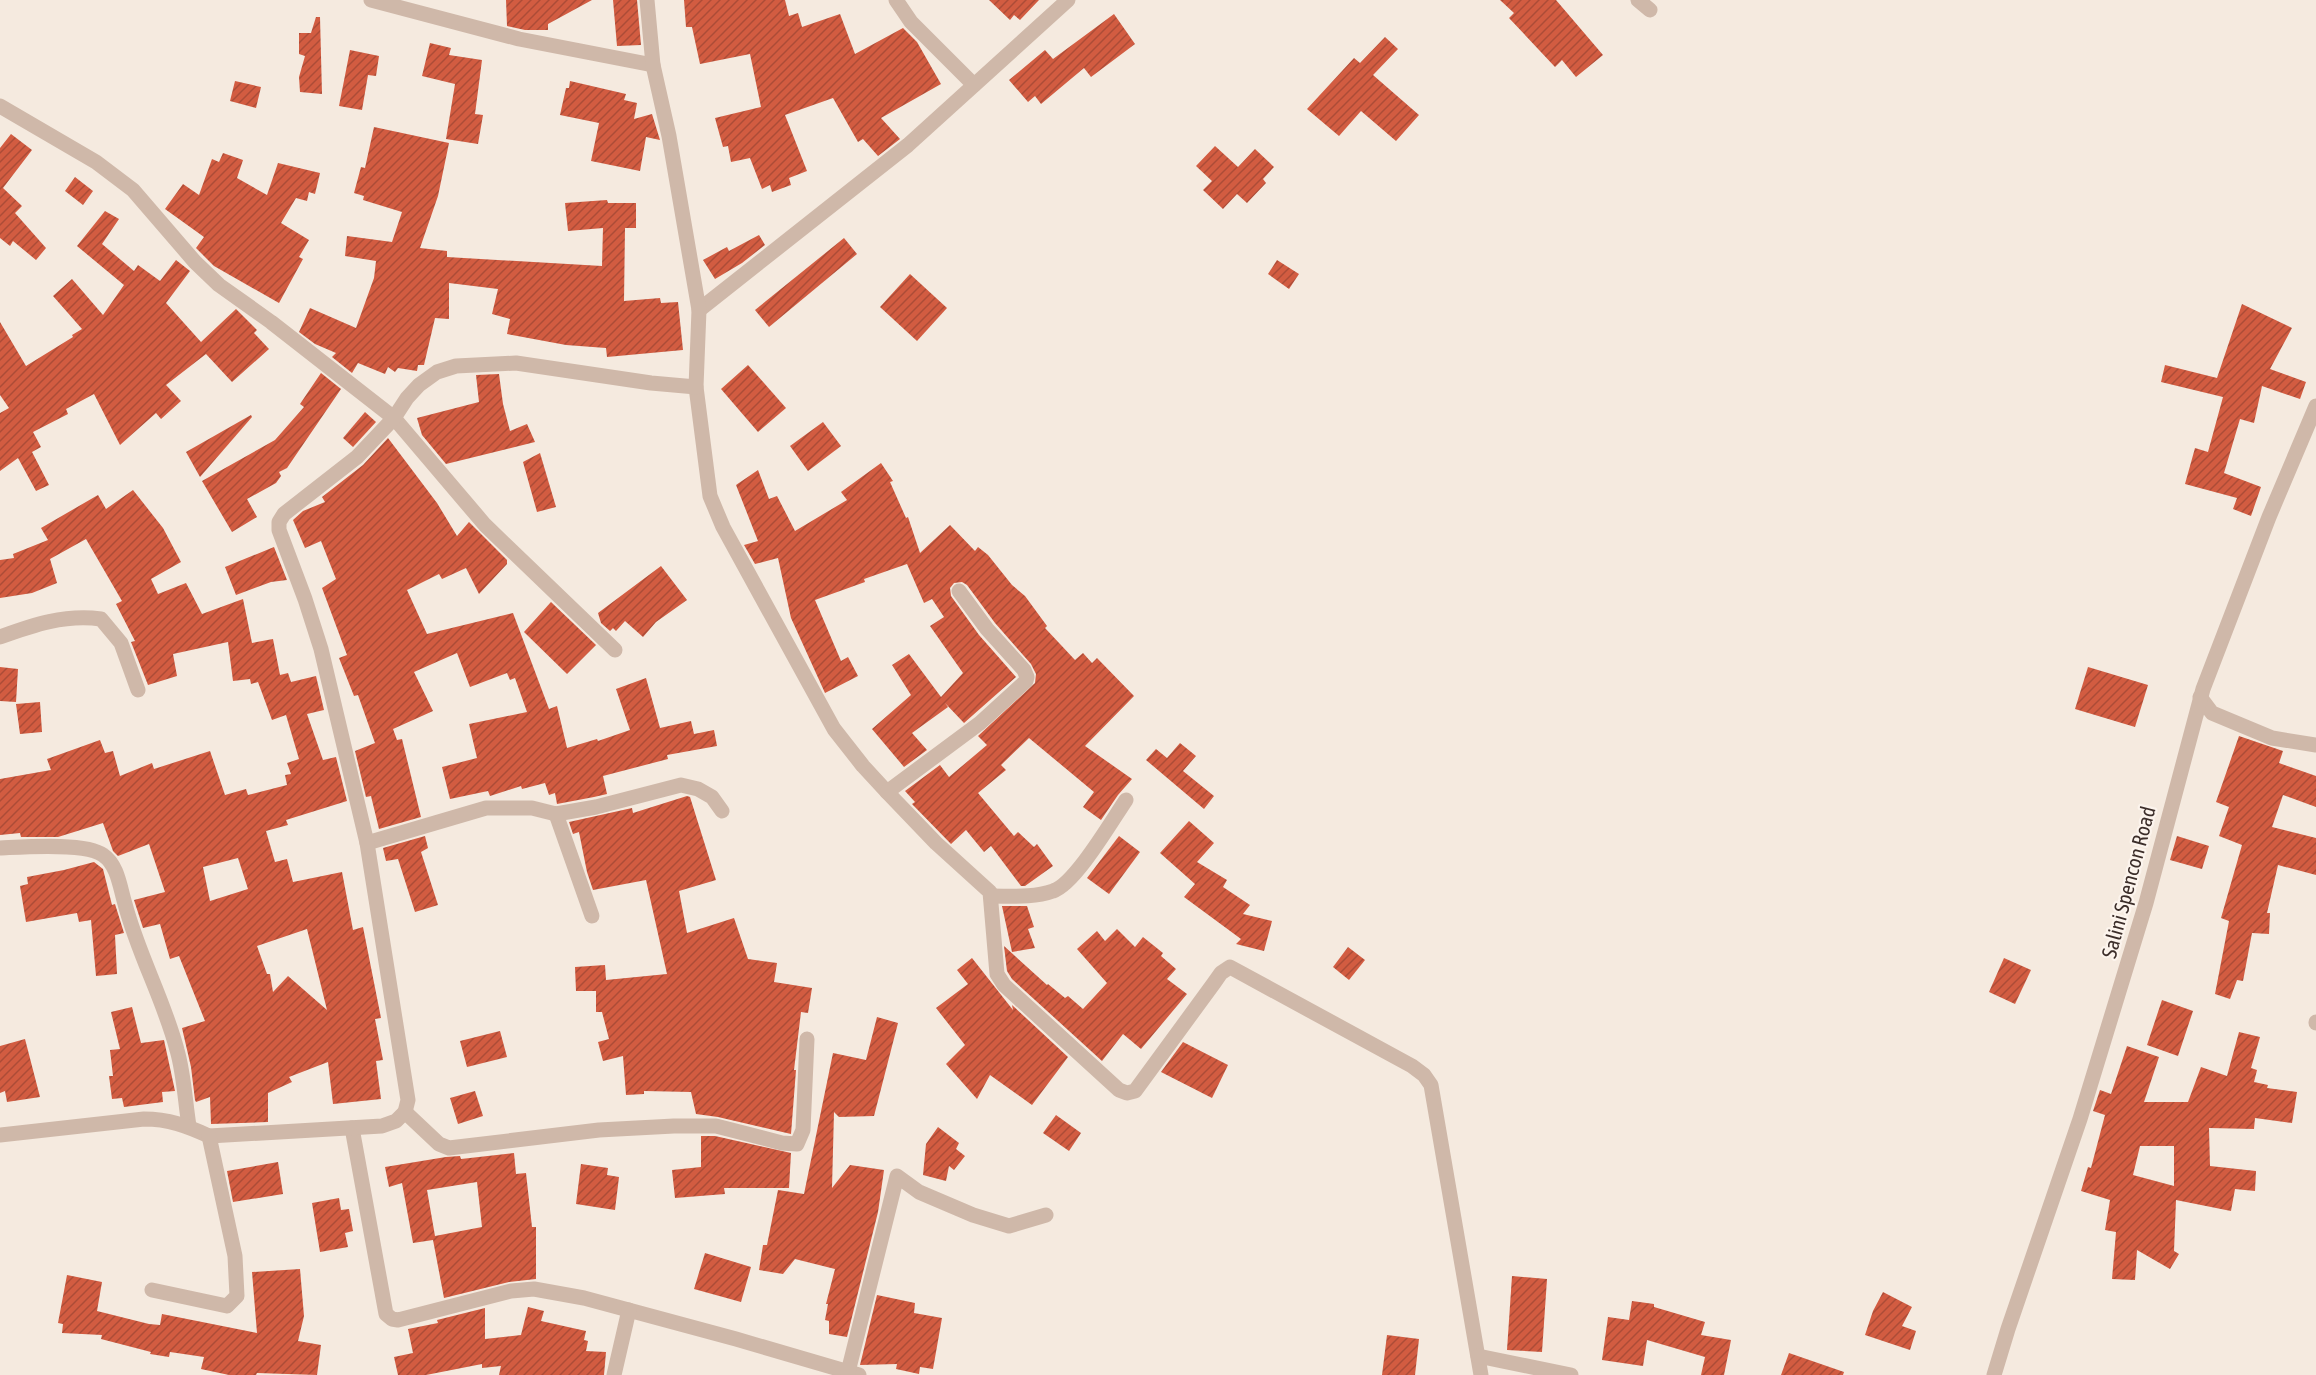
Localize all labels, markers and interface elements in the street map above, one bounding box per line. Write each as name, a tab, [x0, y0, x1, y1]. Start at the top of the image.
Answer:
street label: Salini Spencon Road	[2096, 803, 2160, 961]

